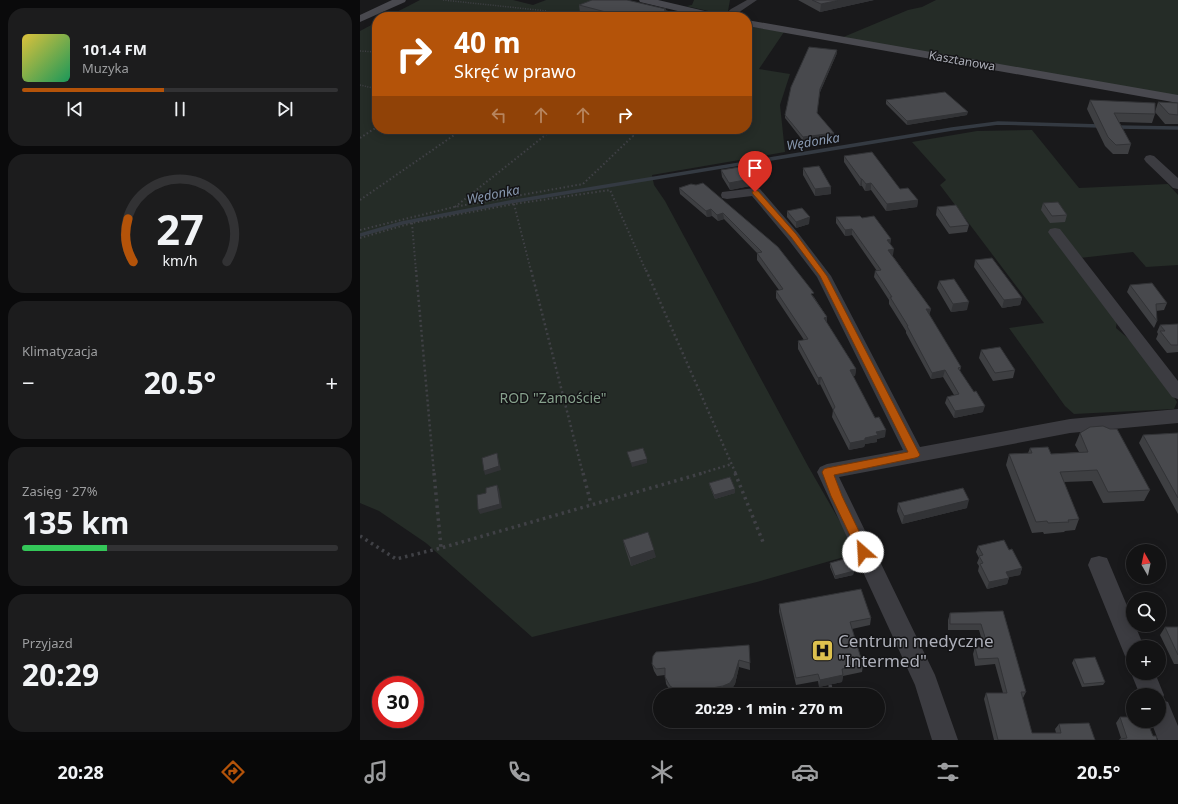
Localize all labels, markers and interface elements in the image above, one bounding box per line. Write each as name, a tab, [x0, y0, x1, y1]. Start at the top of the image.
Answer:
text: 40 m	[454, 23, 521, 61]
icon: right	[388, 28, 440, 80]
text: 101.4 FM	[82, 39, 147, 59]
street label: Kasztanowa	[928, 46, 997, 75]
text: Muzyka	[82, 59, 129, 77]
text: Skręć w prawo	[454, 59, 576, 83]
icon: previous	[64, 98, 86, 120]
icon: pause	[169, 98, 191, 120]
icon: next	[274, 98, 296, 120]
icon: left	[488, 104, 510, 126]
icon: ahead	[530, 104, 552, 126]
icon: ahead	[572, 104, 594, 126]
icon: right	[614, 104, 636, 126]
water label: Wędonka	[785, 128, 841, 154]
pin	[738, 151, 772, 192]
icon: arrive	[744, 157, 766, 179]
water label: Wędonka	[465, 180, 522, 208]
text: 27	[156, 200, 204, 256]
text: km/h	[162, 250, 198, 269]
text: Klimatyzacja	[22, 342, 98, 360]
text: 20.5°	[144, 362, 216, 403]
text: −	[22, 367, 35, 397]
text: +	[325, 367, 338, 397]
park label: ROD "Zamoście"	[499, 388, 607, 407]
text: Zasięg · 27%	[22, 482, 98, 500]
text: 135 km	[22, 502, 129, 543]
position arrow	[842, 531, 884, 573]
north arrow	[1126, 544, 1166, 584]
map controls	[1126, 544, 1166, 728]
button: search	[1126, 592, 1166, 632]
place label: Centrum medyczne "Intermed"	[838, 629, 994, 672]
text: Przyjazd	[22, 634, 73, 652]
hospital icon: Centrum medyczne "Intermed"	[809, 638, 835, 664]
button: +	[1126, 640, 1166, 680]
text: 20:29	[22, 654, 99, 695]
speed limit sign: 30	[372, 676, 424, 728]
button: −	[1126, 688, 1166, 728]
text: 20:29 · 1 min · 270 m	[695, 698, 843, 718]
icon: directions	[219, 758, 247, 786]
icon: music	[362, 758, 390, 786]
icon: phone	[505, 758, 533, 786]
icon: climate	[648, 758, 676, 786]
icon: car	[791, 758, 819, 786]
icon: filters	[934, 758, 962, 786]
text: 20:28	[58, 760, 104, 784]
text: 20.5°	[1077, 760, 1120, 784]

